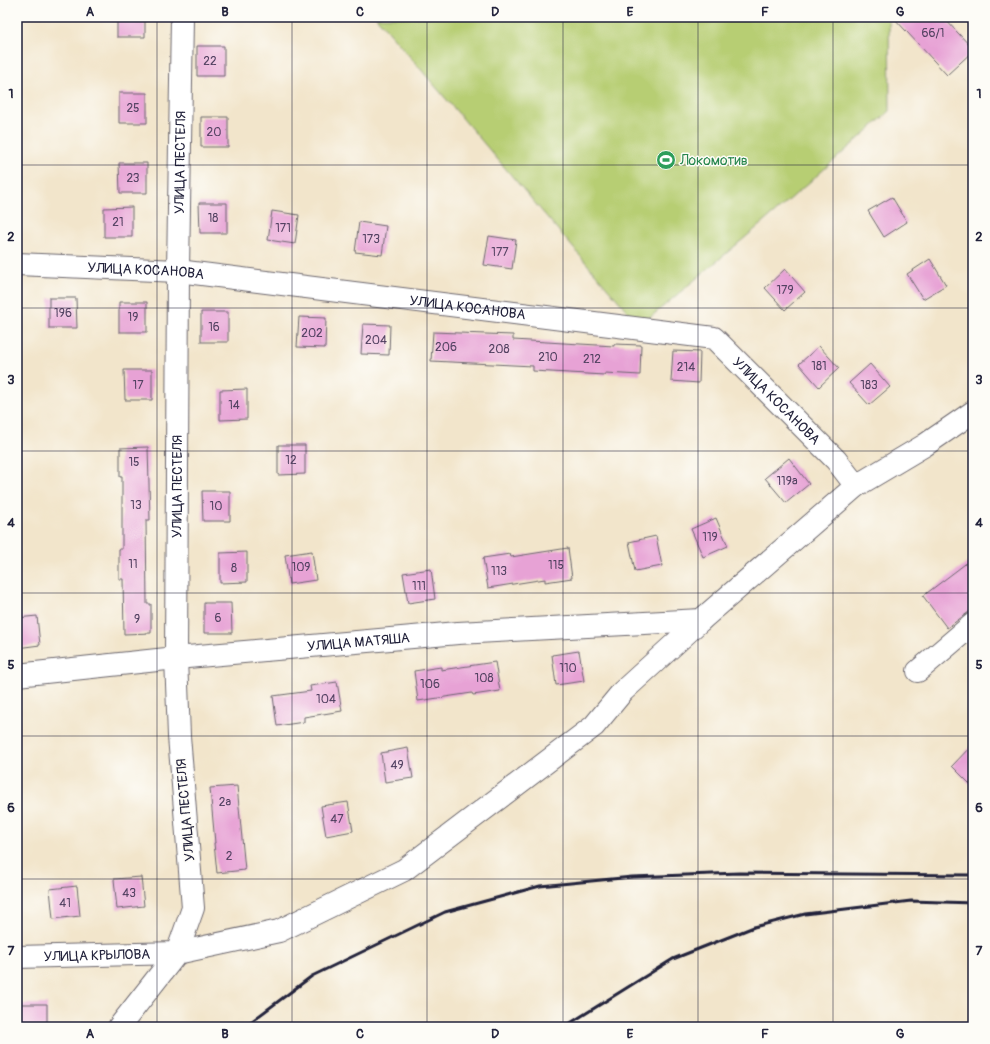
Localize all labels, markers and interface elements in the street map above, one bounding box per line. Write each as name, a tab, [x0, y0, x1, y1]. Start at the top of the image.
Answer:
text: A	[86, 4, 95, 20]
text: B	[221, 4, 229, 20]
text: C	[356, 4, 364, 20]
text: D	[491, 4, 499, 20]
text: E	[627, 4, 634, 20]
text: F	[761, 4, 769, 20]
text: G	[896, 4, 905, 20]
house number: 66/1	[922, 26, 944, 41]
house number: 22	[203, 54, 217, 69]
text: 1	[8, 86, 14, 102]
text: 1	[976, 86, 982, 102]
house number: 25	[126, 101, 140, 116]
street label: УЛИЦА ПЕСТЕЛЯ	[171, 111, 190, 214]
house number: 20	[207, 125, 221, 140]
sports icon: Локомотив	[655, 149, 677, 171]
place label: Локомотив	[679, 152, 748, 169]
house number: 23	[126, 171, 140, 186]
house number: 18	[208, 211, 218, 226]
house number: 21	[112, 215, 124, 230]
house number: 171	[275, 221, 291, 236]
text: 2	[7, 229, 15, 245]
text: 2	[975, 229, 983, 245]
house number: 173	[362, 232, 380, 247]
house number: 177	[491, 245, 509, 260]
street label: УЛИЦА КОСАНОВА	[87, 259, 205, 283]
house number: 179	[776, 283, 794, 298]
street label: УЛИЦА КОСАНОВА	[409, 292, 527, 323]
house number: 196	[54, 306, 72, 321]
house number: 19	[128, 310, 138, 325]
house number: 16	[208, 320, 220, 335]
house number: 202	[301, 326, 323, 341]
house number: 204	[365, 333, 387, 348]
house number: 206	[435, 340, 457, 355]
house number: 208	[489, 342, 509, 357]
house number: 210	[538, 350, 558, 365]
house number: 212	[583, 352, 601, 367]
street label: УЛИЦА КОСАНОВА	[729, 354, 824, 448]
house number: 181	[811, 359, 827, 374]
house number: 214	[677, 360, 695, 375]
text: 3	[7, 372, 15, 388]
text: 3	[975, 372, 983, 388]
house number: 17	[132, 378, 144, 393]
house number: 183	[860, 378, 878, 393]
house number: 14	[228, 398, 240, 413]
street label: УЛИЦА ПЕСТЕЛЯ	[169, 435, 186, 538]
house number: 12	[285, 453, 297, 468]
house number: 15	[128, 455, 140, 470]
house number: 119а	[776, 474, 798, 489]
house number: 13	[130, 498, 142, 513]
house number: 10	[210, 499, 222, 514]
text: 4	[7, 515, 15, 531]
text: 4	[975, 515, 983, 531]
house number: 119	[702, 530, 718, 545]
house number: 11	[128, 557, 138, 572]
house number: 115	[548, 558, 564, 573]
house number: 109	[291, 560, 311, 575]
house number: 8	[231, 561, 237, 576]
house number: 113	[491, 564, 507, 579]
house number: 111	[412, 579, 426, 594]
house number: 6	[215, 611, 222, 626]
house number: 9	[134, 612, 140, 627]
street label: УЛИЦА МАТЯША	[306, 629, 410, 655]
text: 5	[7, 657, 15, 673]
text: 5	[975, 657, 983, 673]
house number: 110	[559, 661, 577, 676]
house number: 108	[475, 671, 493, 686]
house number: 106	[420, 677, 440, 692]
house number: 104	[316, 692, 336, 707]
street label: УЛИЦА ПЕСТЕЛЯ	[173, 758, 198, 862]
house number: 49	[390, 758, 404, 773]
house number: 2а	[219, 795, 232, 810]
text: 6	[7, 800, 15, 816]
text: 6	[975, 800, 983, 816]
house number: 47	[330, 812, 344, 827]
house number: 2	[226, 849, 233, 864]
house number: 43	[122, 886, 136, 901]
house number: 41	[59, 896, 71, 911]
text: 7	[8, 943, 15, 959]
text: 7	[976, 943, 983, 959]
street label: УЛИЦА КРЫЛОВА	[43, 946, 151, 965]
text: A	[86, 1026, 95, 1042]
text: B	[221, 1026, 229, 1042]
text: C	[356, 1026, 364, 1042]
text: D	[491, 1026, 499, 1042]
text: E	[627, 1026, 634, 1042]
text: F	[761, 1026, 769, 1042]
text: G	[896, 1026, 905, 1042]

